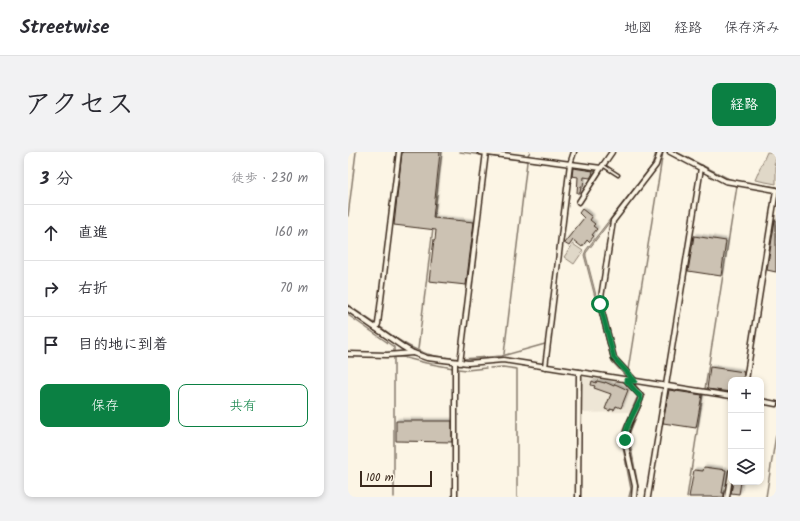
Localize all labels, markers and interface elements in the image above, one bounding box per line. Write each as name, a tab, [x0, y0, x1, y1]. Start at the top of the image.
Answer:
text: Streetwise	[20, 13, 110, 43]
text: 地図	[624, 17, 652, 39]
text: 経路	[674, 17, 702, 39]
text: 保存済み	[724, 17, 780, 39]
text: アクセス	[24, 83, 134, 128]
button: 経路	[712, 83, 776, 126]
text: 3 分	[40, 166, 73, 193]
text: 徒歩 · 230 m	[231, 168, 308, 189]
text: 直進	[78, 221, 108, 245]
icon: ahead	[40, 222, 62, 244]
text: 160 m	[275, 222, 308, 243]
text: 右折	[78, 277, 108, 301]
icon: right	[40, 278, 62, 300]
text: 70 m	[280, 278, 308, 299]
route start	[591, 295, 609, 313]
text: 目的地に到着	[78, 333, 168, 357]
icon: arrive	[40, 334, 62, 356]
map controls	[728, 377, 764, 485]
button: +	[728, 377, 764, 413]
button: 保存	[40, 384, 170, 427]
button: 共有	[178, 384, 308, 427]
button: −	[728, 413, 764, 449]
route end	[616, 431, 634, 449]
button: layers	[728, 449, 764, 485]
scale bar	[360, 469, 432, 488]
text: 100 m	[366, 469, 394, 487]

